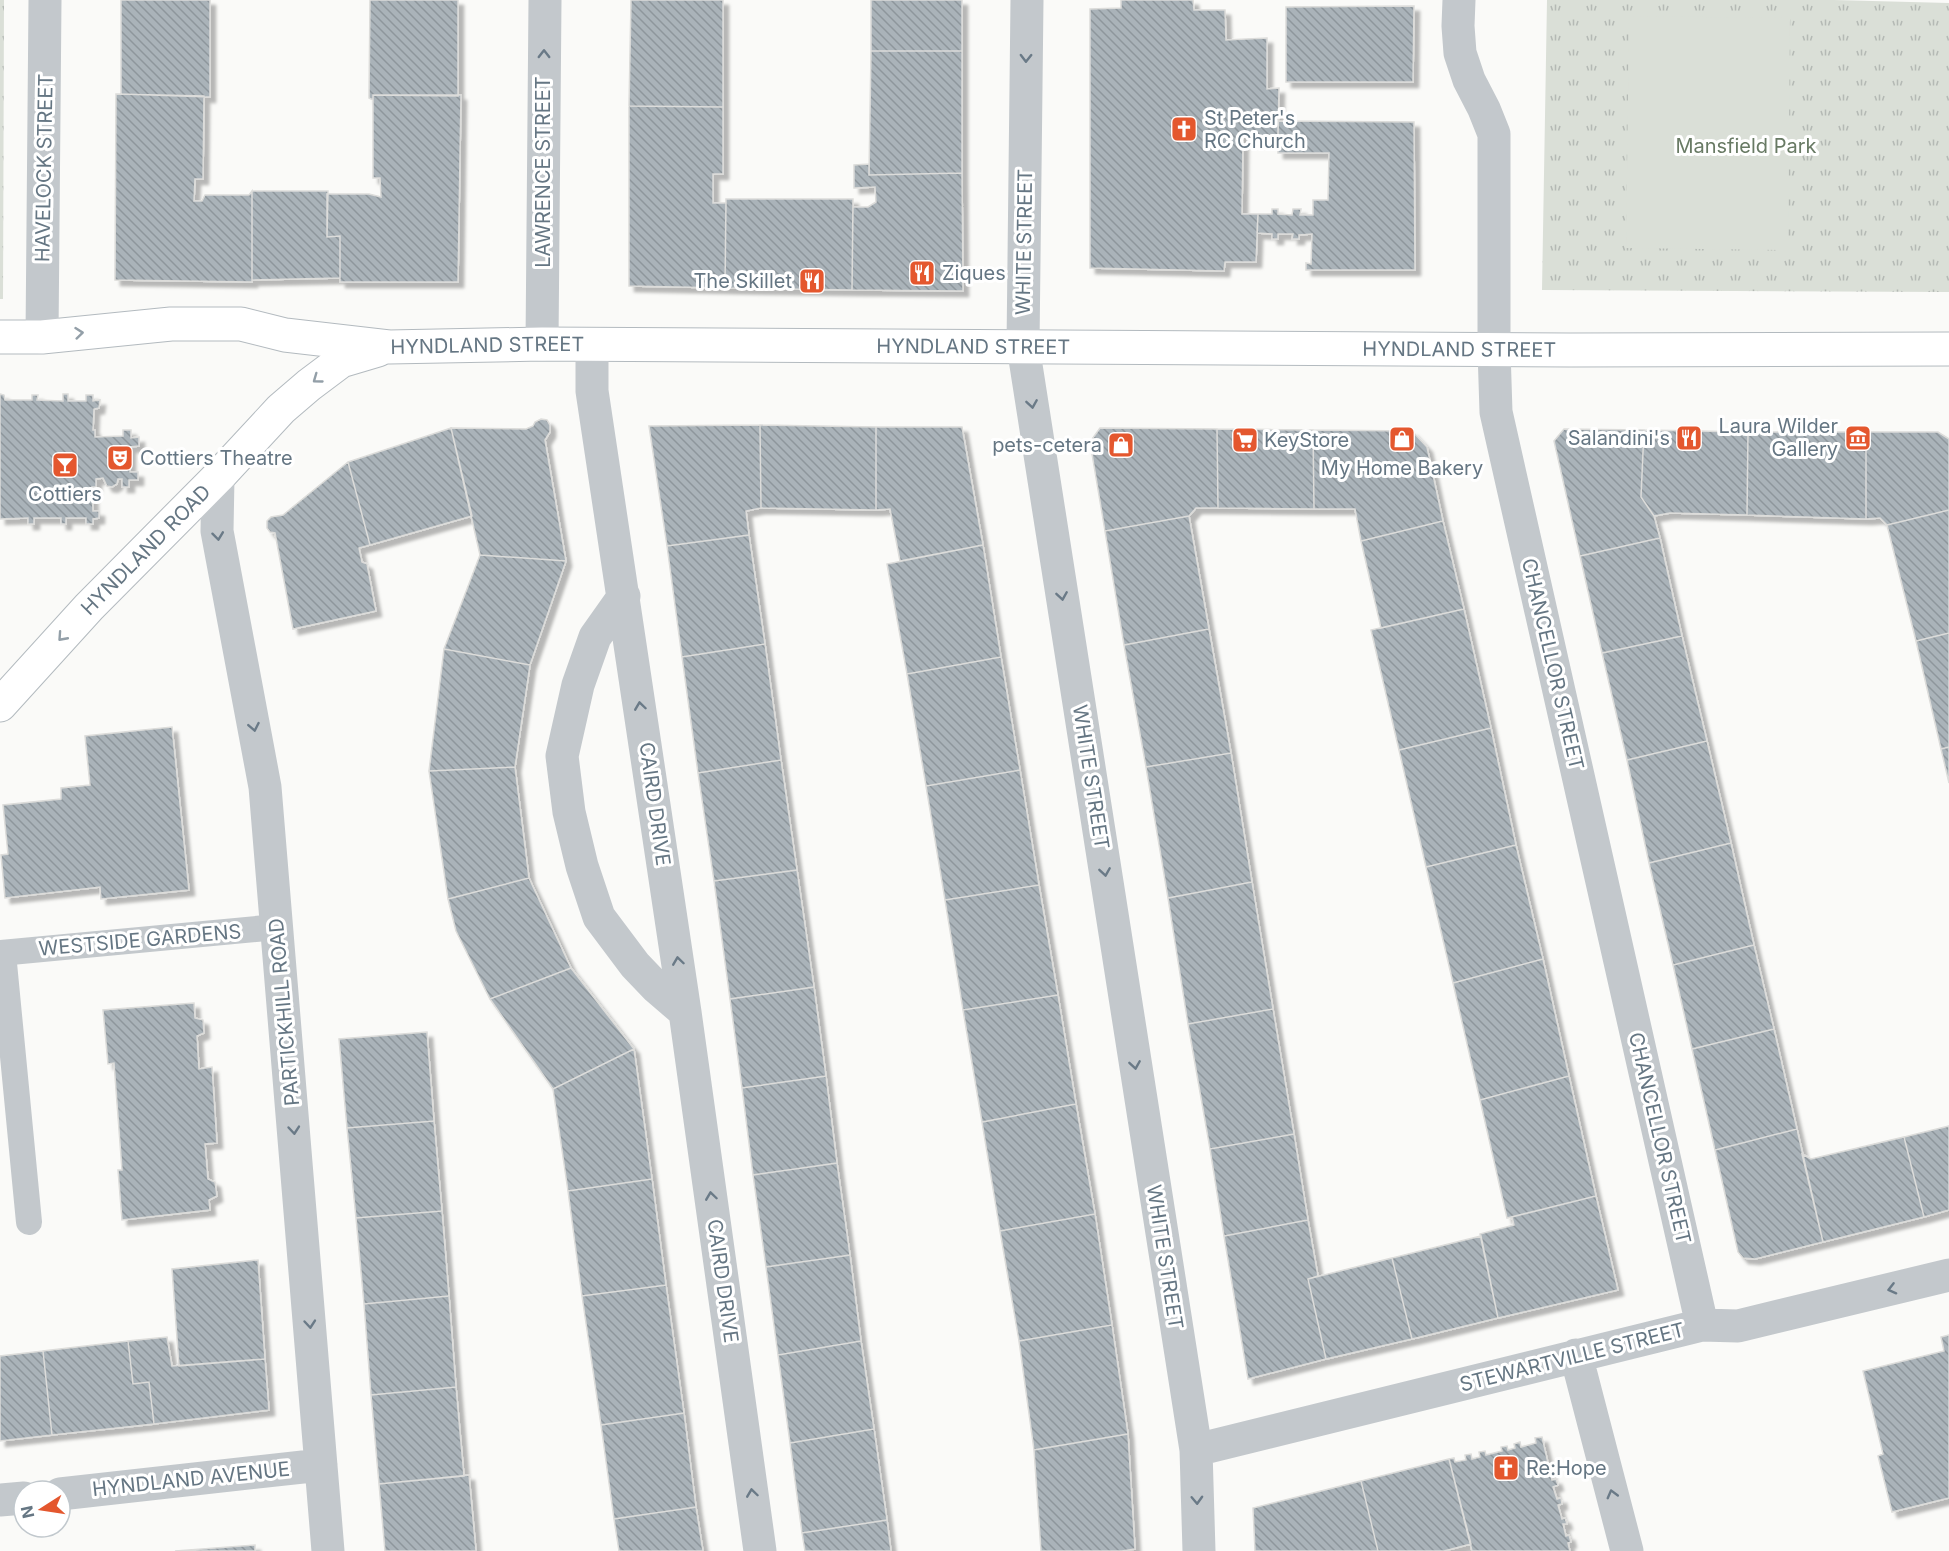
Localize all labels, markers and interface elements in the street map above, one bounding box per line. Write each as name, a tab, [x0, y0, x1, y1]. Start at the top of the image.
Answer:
one-way arrow	[538, 50, 550, 59]
one-way arrow	[1020, 54, 1032, 63]
street label: HAVELOCK STREET	[30, 74, 58, 262]
street label: LAWRENCE STREET	[531, 76, 555, 268]
place label: St Peter's RC Church	[1204, 106, 1306, 153]
church icon: St Peter's RC Church	[1169, 114, 1199, 144]
park label: Mansfield Park	[1675, 134, 1817, 158]
street label: WHITE STREET	[1011, 169, 1037, 315]
restaurant icon: Ziques	[907, 258, 937, 288]
place label: Ziques	[942, 261, 1006, 285]
restaurant icon: The Skillet	[797, 266, 827, 296]
place label: The Skillet	[693, 269, 792, 293]
one-way arrow	[75, 327, 84, 340]
street label: HYNDLAND STREET	[390, 332, 584, 359]
street label: HYNDLAND STREET	[876, 334, 1070, 359]
street label: HYNDLAND STREET	[1362, 337, 1556, 362]
one-way arrow	[312, 372, 323, 383]
one-way arrow	[1026, 399, 1038, 408]
place label: Laura Wilder Gallery	[1718, 414, 1838, 461]
restaurant icon: Salandini's	[1674, 423, 1704, 453]
museum icon: Laura Wilder Gallery	[1843, 423, 1873, 453]
shop icon: My Home Bakery	[1387, 424, 1417, 454]
supermarket icon: KeyStore	[1230, 425, 1260, 455]
place label: Salandini's	[1568, 426, 1670, 450]
place label: KeyStore	[1264, 428, 1349, 452]
shop icon: pets-cetera	[1106, 430, 1136, 460]
place label: pets-cetera	[992, 433, 1102, 457]
theatre icon: Cottiers Theatre	[105, 443, 135, 473]
place label: Cottiers Theatre	[140, 446, 293, 470]
bar icon: Cottiers	[50, 450, 80, 480]
place label: My Home Bakery	[1321, 456, 1483, 480]
street label: HYNDLAND ROAD	[76, 480, 216, 620]
place label: Cottiers	[28, 482, 102, 506]
one-way arrow	[211, 531, 224, 540]
street label: CHANCELLOR STREET	[1517, 556, 1589, 772]
one-way arrow	[1056, 592, 1068, 601]
one-way arrow	[58, 630, 69, 640]
one-way arrow	[635, 701, 647, 711]
street label: WHITE STREET	[1068, 703, 1114, 851]
one-way arrow	[247, 722, 260, 732]
street label: CAIRD DRIVE	[634, 741, 676, 867]
one-way arrow	[1099, 867, 1111, 877]
street label: PARTICKHILL ROAD	[264, 917, 304, 1107]
street label: WESTSIDE GARDENS	[38, 919, 242, 961]
one-way arrow	[672, 957, 684, 966]
street label: CHANCELLOR STREET	[1624, 1030, 1696, 1246]
one-way arrow	[1129, 1060, 1141, 1069]
one-way arrow	[287, 1126, 300, 1135]
street label: WHITE STREET	[1142, 1183, 1188, 1331]
one-way arrow	[705, 1191, 717, 1201]
street label: CAIRD DRIVE	[702, 1218, 744, 1344]
one-way arrow	[1887, 1281, 1897, 1294]
street label: STEWARTVILLE STREET	[1457, 1317, 1687, 1397]
one-way arrow	[303, 1320, 316, 1329]
church icon: Re:Hope	[1491, 1453, 1521, 1483]
place label: Re:Hope	[1526, 1456, 1607, 1480]
street label: HYNDLAND AVENUE	[91, 1457, 291, 1501]
north arrow	[12, 1479, 72, 1539]
one-way arrow	[747, 1488, 759, 1498]
one-way arrow	[1607, 1490, 1620, 1500]
one-way arrow	[1191, 1496, 1204, 1505]
text: N	[16, 1504, 38, 1520]

